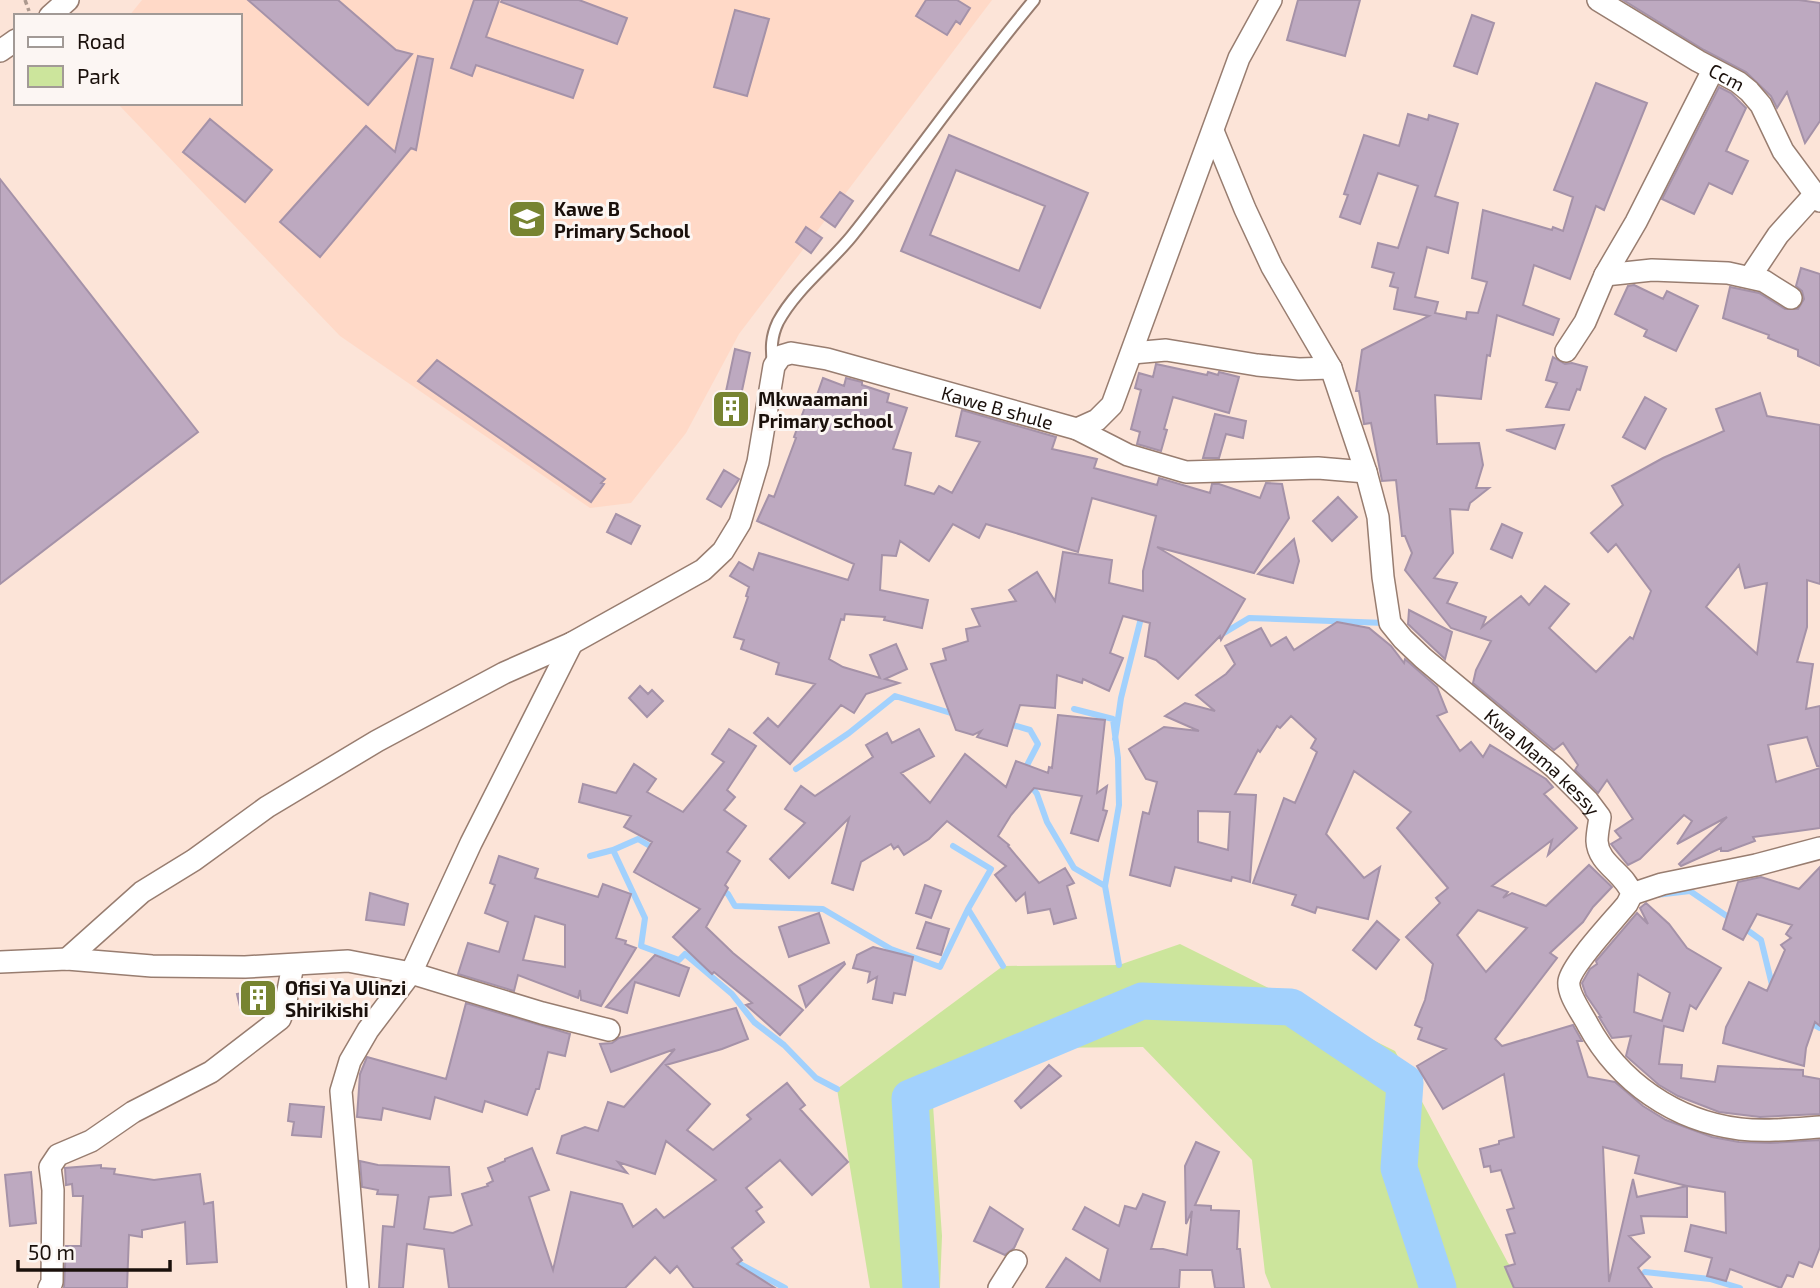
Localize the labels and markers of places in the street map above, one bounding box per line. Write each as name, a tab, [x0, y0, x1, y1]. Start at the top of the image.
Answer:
place label: Kawe B Primary School	[554, 197, 691, 243]
school or university icon: Kawe B Primary School	[506, 198, 548, 240]
place label: Mkwaamani Primary school	[758, 387, 894, 433]
building icon: Mkwaamani Primary school	[710, 388, 752, 430]
place label: Ofisi Ya Ulinzi Shirikishi	[285, 976, 406, 1021]
building icon: Ofisi Ya Ulinzi Shirikishi	[237, 977, 279, 1019]

